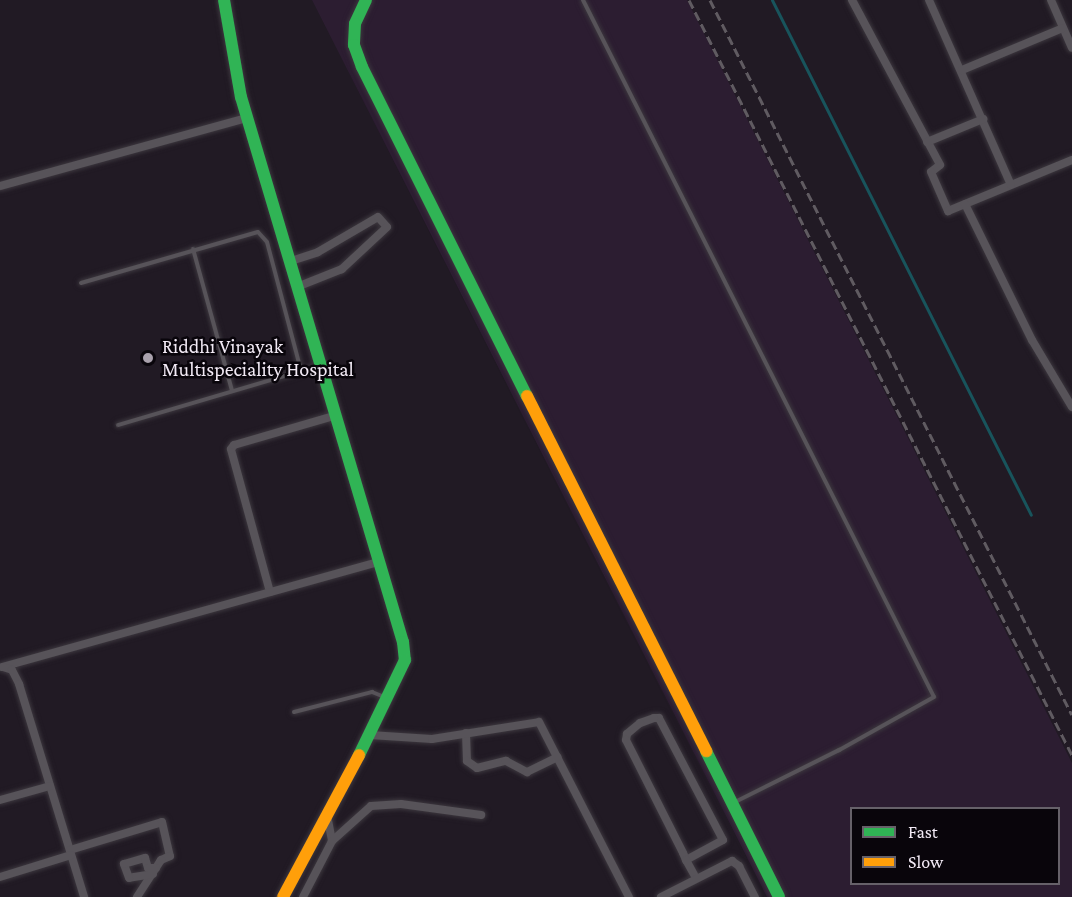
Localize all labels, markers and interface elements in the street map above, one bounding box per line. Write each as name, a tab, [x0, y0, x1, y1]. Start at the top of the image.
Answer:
place label: Riddhi Vinayak Multispeciality Hospital	[162, 334, 354, 381]
marker: Riddhi Vinayak Multispeciality Hospital	[139, 349, 157, 367]
legend	[850, 807, 1060, 885]
text: Fast	[908, 822, 938, 842]
text: Slow	[908, 852, 943, 872]

